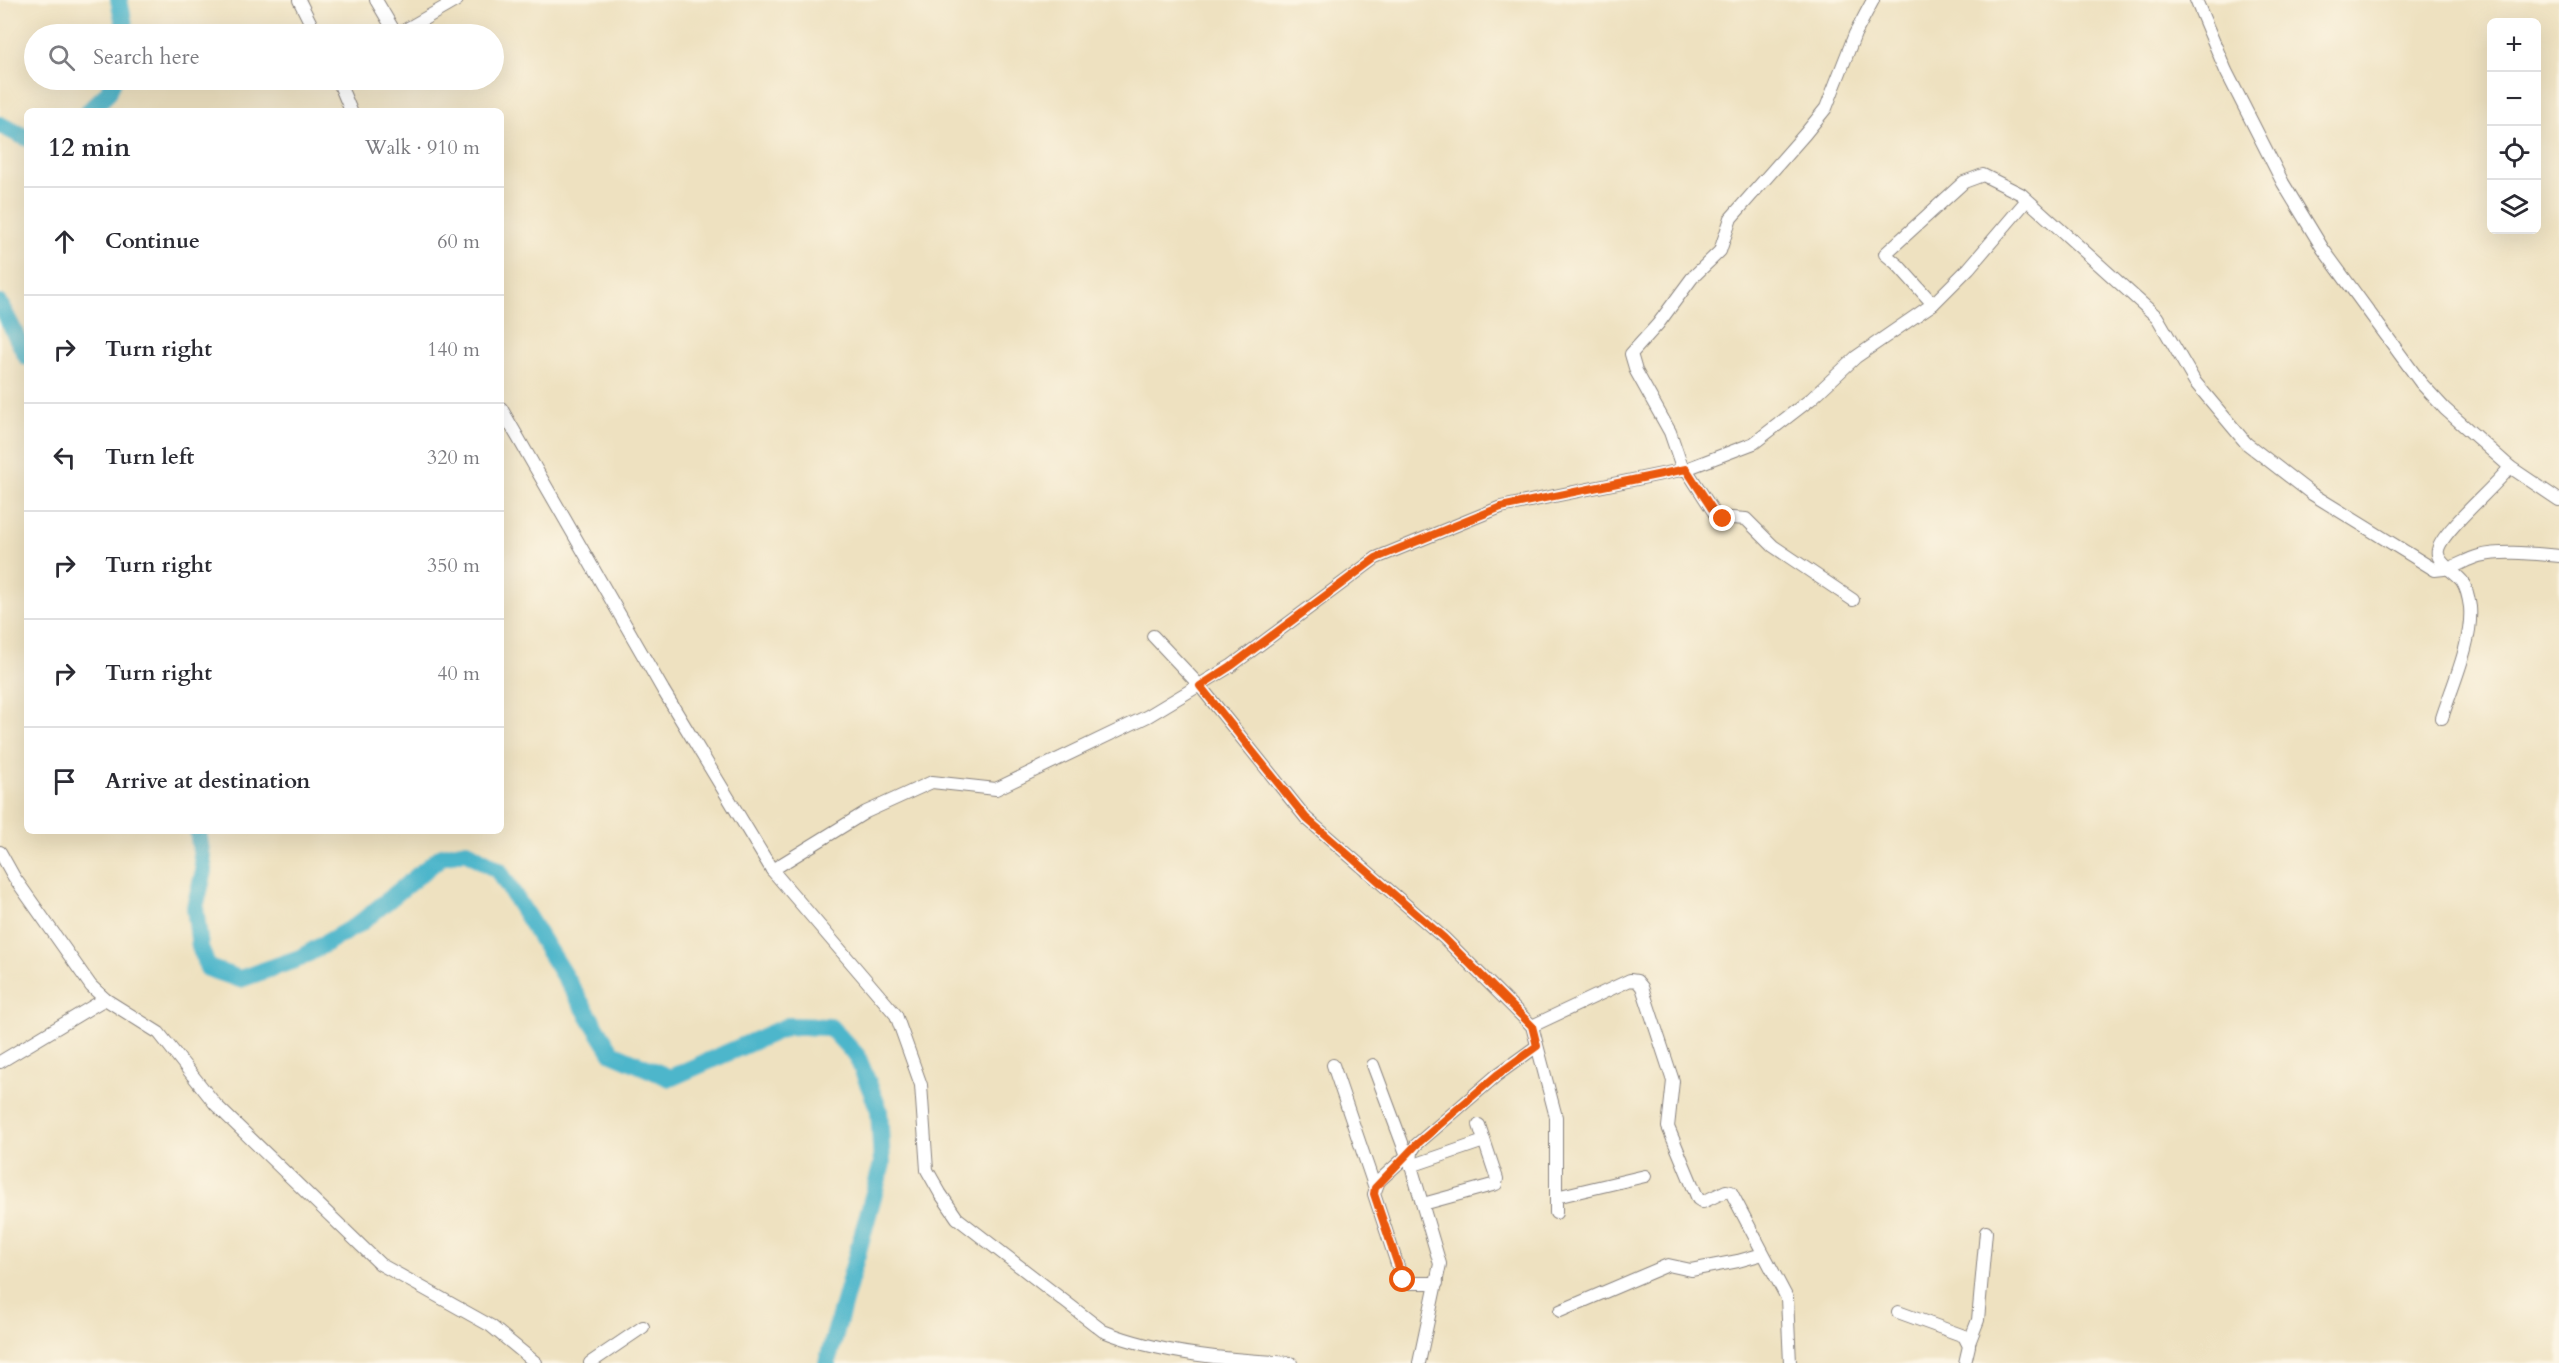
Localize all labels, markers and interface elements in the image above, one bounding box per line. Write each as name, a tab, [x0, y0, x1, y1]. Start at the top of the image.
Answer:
map controls	[2487, 18, 2541, 234]
button: +	[2487, 18, 2541, 72]
search box	[24, 24, 504, 90]
icon: search	[45, 41, 78, 74]
text: Search here	[93, 42, 200, 72]
button: −	[2487, 72, 2541, 126]
button: locate	[2487, 126, 2541, 180]
text: 12 min	[48, 130, 131, 165]
text: Walk · 910 m	[365, 134, 480, 161]
button: layers	[2487, 180, 2541, 234]
icon: ahead	[48, 225, 81, 258]
text: Continue	[105, 226, 200, 256]
text: 60 m	[437, 228, 480, 255]
icon: right	[48, 333, 81, 366]
text: Turn right	[105, 334, 212, 364]
text: 140 m	[427, 336, 480, 363]
icon: left	[48, 441, 81, 474]
text: Turn left	[105, 442, 194, 472]
text: 320 m	[427, 444, 480, 471]
route end	[1709, 505, 1735, 531]
icon: right	[48, 549, 81, 582]
text: Turn right	[105, 550, 212, 580]
text: 350 m	[427, 552, 480, 579]
icon: right	[48, 657, 81, 690]
text: Turn right	[105, 658, 212, 688]
text: 40 m	[437, 660, 480, 687]
icon: arrive	[48, 765, 81, 798]
text: Arrive at destination	[105, 766, 310, 796]
route start	[1389, 1266, 1415, 1292]

